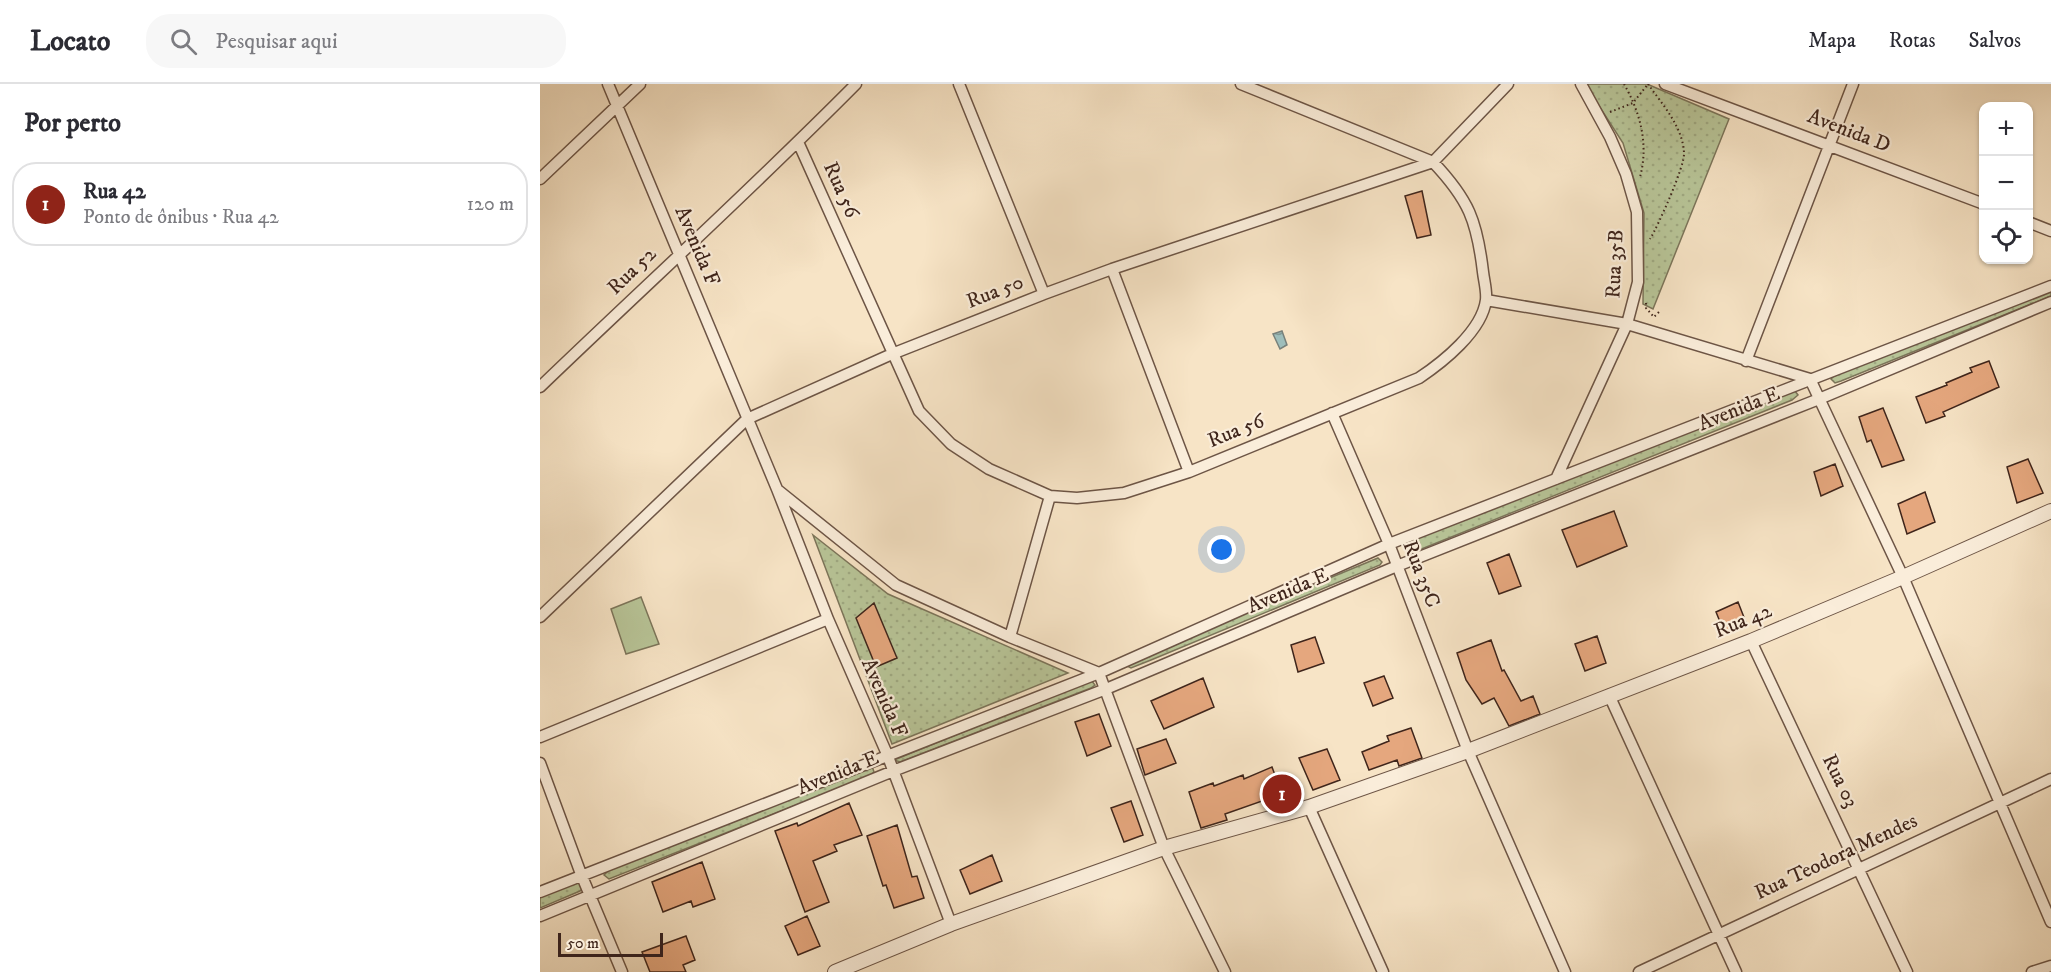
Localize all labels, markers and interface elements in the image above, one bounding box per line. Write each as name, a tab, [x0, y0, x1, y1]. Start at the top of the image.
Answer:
search box	[146, 14, 566, 68]
text: Locato	[30, 24, 110, 59]
icon: search	[167, 25, 200, 58]
text: Pesquisar aqui	[215, 28, 338, 55]
text: Mapa	[1808, 28, 1856, 54]
text: Rotas	[1889, 28, 1936, 54]
text: Salvos	[1969, 28, 2021, 54]
map controls	[1979, 102, 2033, 264]
button: +	[1979, 102, 2033, 156]
street label: Avenida D	[1804, 103, 1894, 159]
text: Por perto	[24, 107, 121, 140]
button: −	[1979, 156, 2033, 210]
street label: Rua 56	[817, 158, 865, 223]
text: Rua 42	[83, 178, 146, 205]
text: 1	[42, 192, 49, 217]
text: 120 m	[467, 192, 514, 217]
street label: Avenida F	[669, 202, 725, 290]
text: Ponto de ônibus · Rua 42	[83, 205, 279, 230]
button: locate	[1979, 210, 2033, 264]
street label: Rua 35B	[1600, 229, 1630, 299]
street label: Rua 52	[602, 241, 662, 301]
street label: Rua 50	[963, 269, 1027, 315]
street label: Avenida E	[1694, 381, 1784, 437]
street label: Rua 56	[1204, 408, 1269, 454]
your location	[1207, 535, 1236, 564]
street label: Rua 35C	[1396, 537, 1446, 611]
street label: Avenida E	[1243, 562, 1333, 620]
street label: Rua 42	[1710, 597, 1776, 644]
street label: Avenida F	[855, 654, 913, 742]
street label: Avenida E	[793, 745, 883, 801]
street label: Rua 03	[1816, 750, 1864, 812]
pin: 1	[1262, 772, 1302, 816]
street label: Rua Teodora Mendes	[1750, 808, 1922, 906]
scale bar	[558, 930, 663, 958]
text: 50 m	[567, 933, 599, 953]

